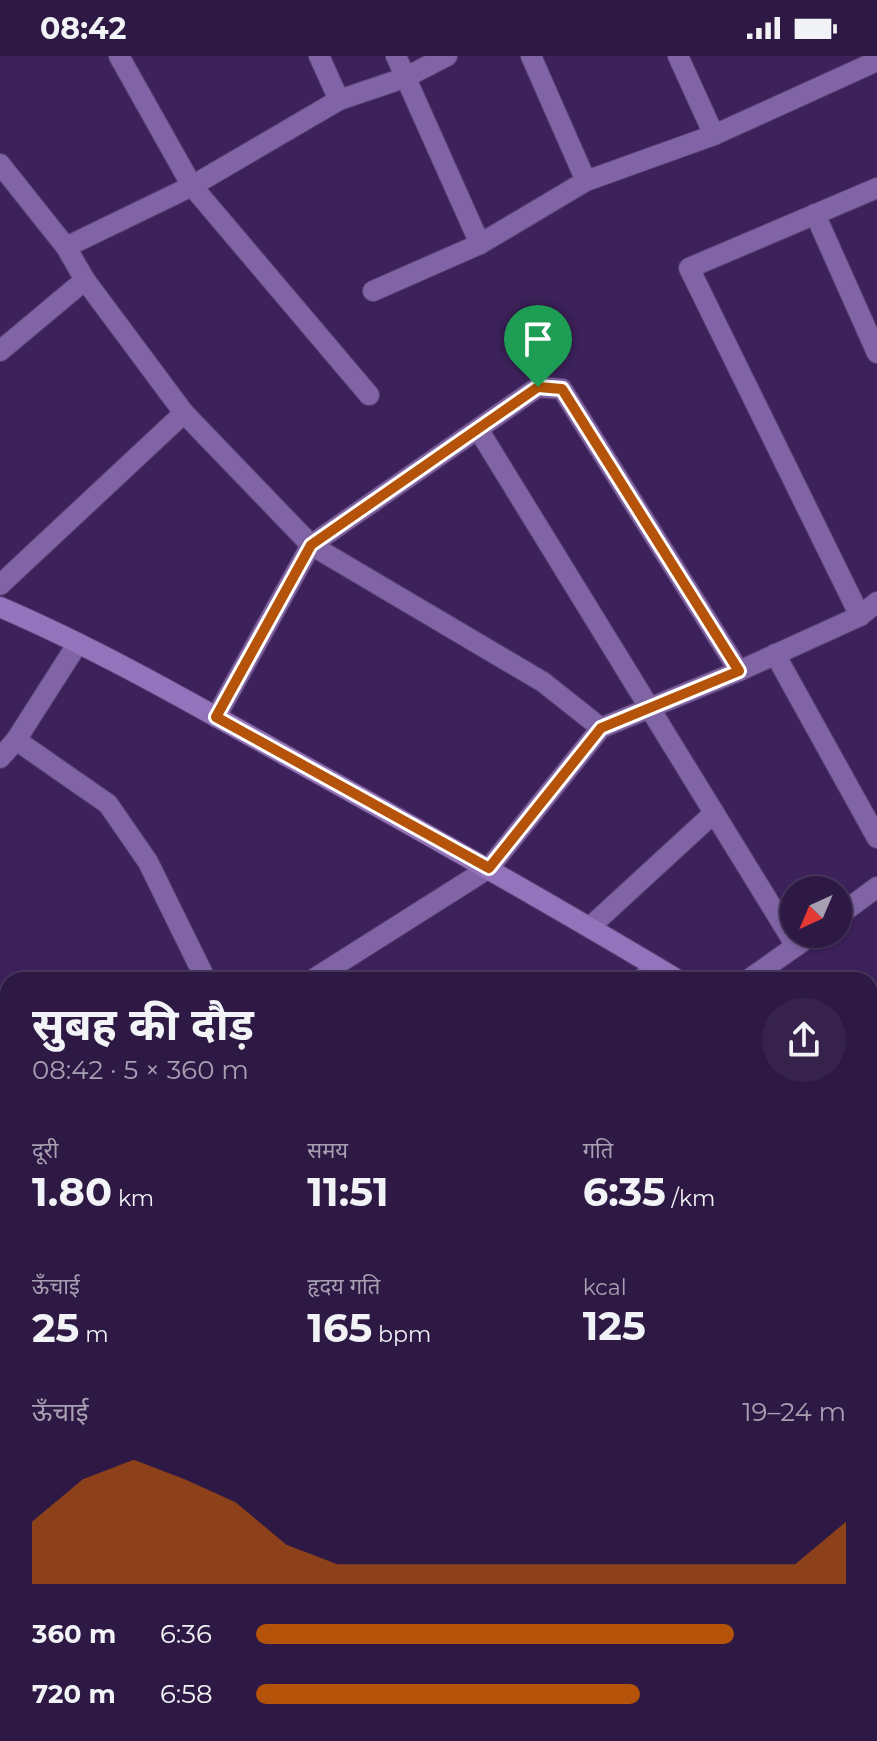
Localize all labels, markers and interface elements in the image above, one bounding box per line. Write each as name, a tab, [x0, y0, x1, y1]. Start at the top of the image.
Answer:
text: 08:42	[40, 10, 126, 47]
pin	[504, 305, 572, 387]
icon: arrive	[516, 317, 560, 361]
north arrow	[780, 876, 852, 948]
map controls	[780, 876, 852, 948]
text: सुबह की दौड़	[32, 997, 254, 1051]
button: share	[762, 998, 846, 1082]
text: 08:42 · 5 × 360 m	[32, 1054, 249, 1086]
text: दूरी	[32, 1137, 58, 1164]
text: समय	[307, 1137, 348, 1164]
text: गति	[583, 1137, 613, 1164]
text: 1.80	[32, 1167, 112, 1216]
text: 11:51	[307, 1167, 389, 1216]
text: 6:35	[583, 1167, 666, 1216]
text: km	[112, 1185, 154, 1212]
text: /km	[666, 1185, 715, 1212]
text: ऊँचाई	[32, 1273, 80, 1300]
text: हृदय गति	[307, 1273, 380, 1300]
text: kcal	[583, 1274, 627, 1301]
text: 125	[583, 1301, 646, 1350]
text: 25	[32, 1303, 79, 1352]
text: 165	[307, 1303, 372, 1352]
text: m	[79, 1321, 109, 1348]
text: bpm	[372, 1321, 431, 1348]
text: ऊँचाई	[32, 1396, 88, 1428]
text: 19–24 m	[742, 1396, 846, 1428]
text: 360 m	[32, 1618, 116, 1650]
text: 6:36	[160, 1618, 212, 1650]
text: 720 m	[32, 1678, 116, 1710]
text: 6:58	[160, 1678, 213, 1710]

